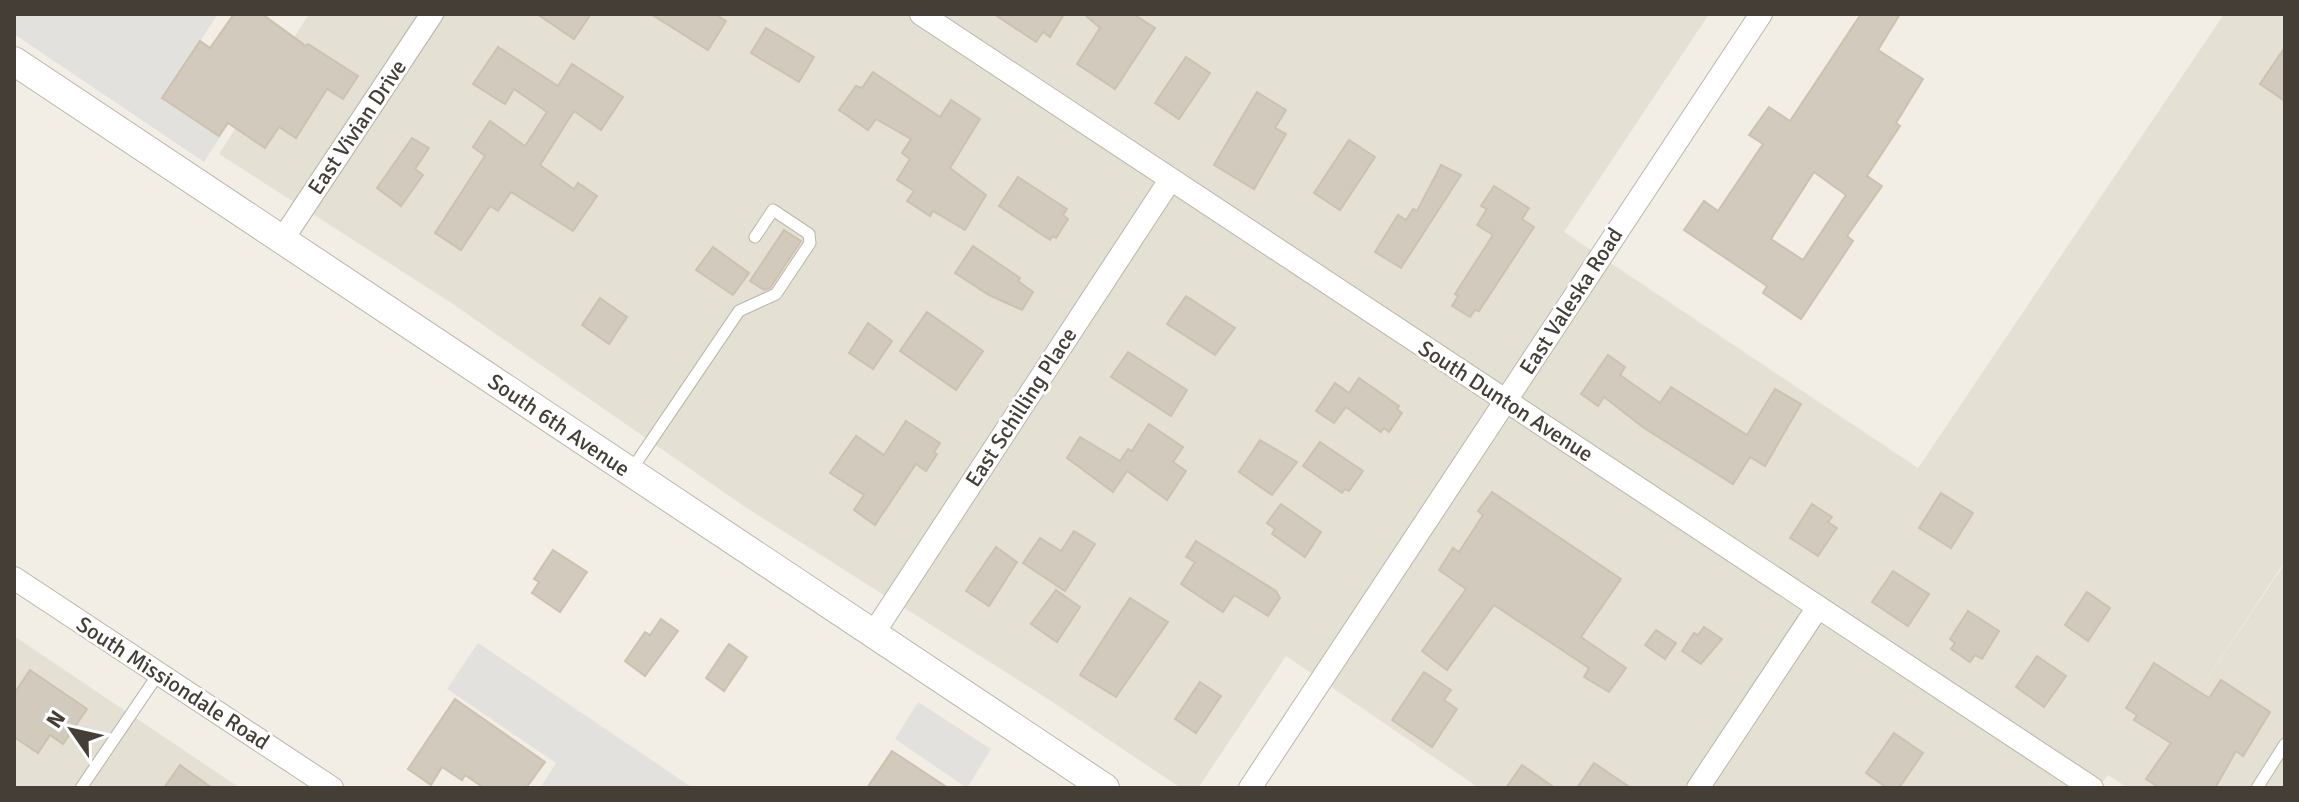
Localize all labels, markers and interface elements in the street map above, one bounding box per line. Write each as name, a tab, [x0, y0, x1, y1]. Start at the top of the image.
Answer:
street label: East Vivian Drive	[302, 54, 412, 200]
street label: East Valeska Road	[1514, 223, 1628, 379]
street label: East Schilling Place	[959, 322, 1083, 492]
street label: South Dunton Avenue	[1413, 334, 1599, 468]
street label: South 6th Avenue	[483, 368, 635, 482]
street label: South Missiondale Road	[71, 611, 275, 755]
north arrow	[32, 690, 112, 770]
text: N	[40, 705, 71, 733]

